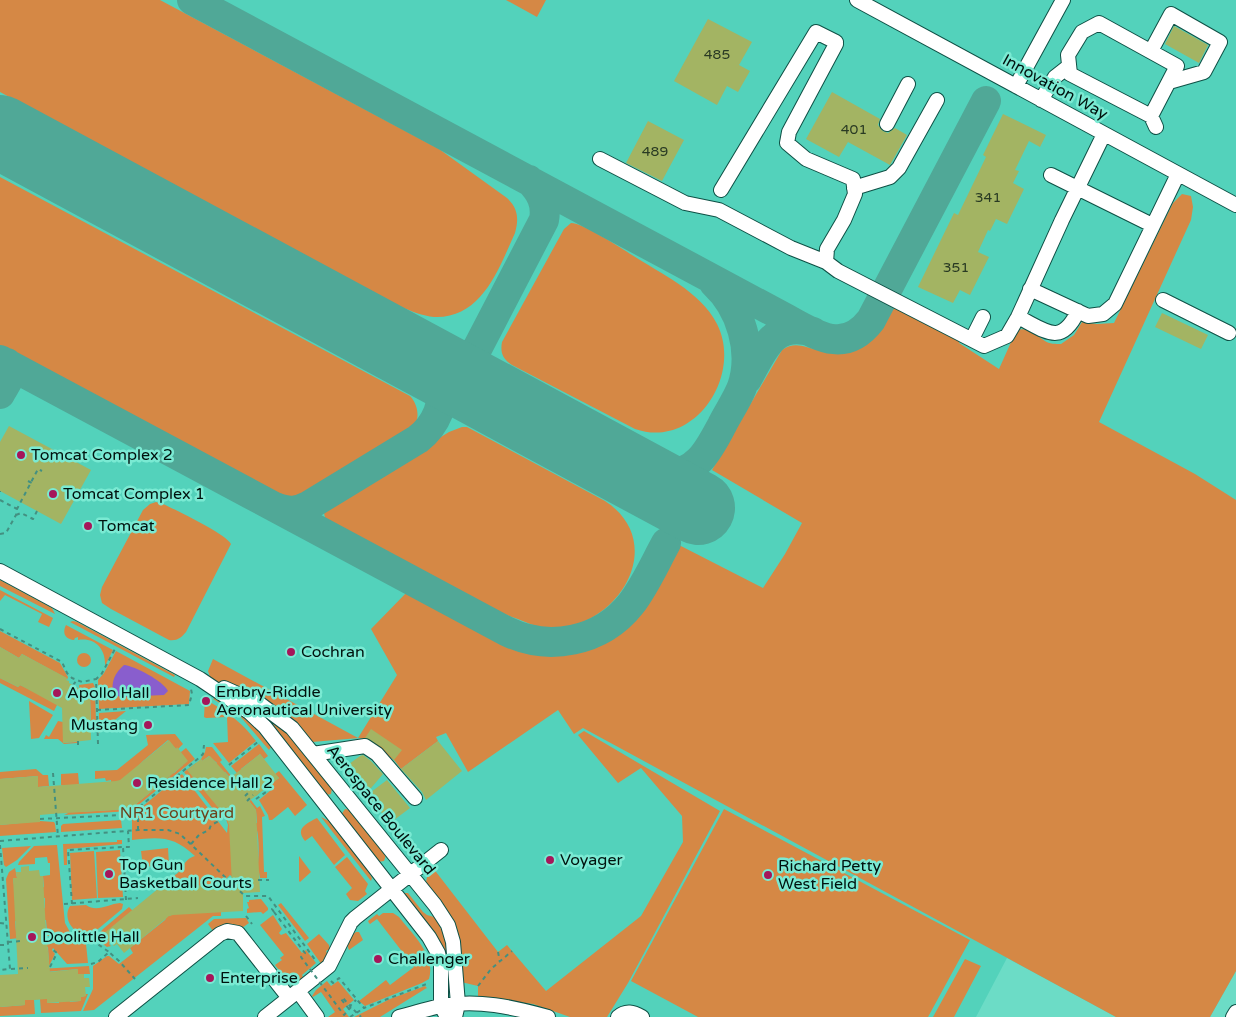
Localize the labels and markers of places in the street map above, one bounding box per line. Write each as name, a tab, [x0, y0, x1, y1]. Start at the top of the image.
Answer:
place label: Tomcat Complex 2	[31, 445, 173, 465]
marker: Tomcat Complex 2	[15, 449, 27, 461]
place label: Tomcat Complex 1	[63, 484, 205, 504]
marker: Tomcat Complex 1	[47, 488, 59, 500]
place label: Tomcat	[98, 516, 155, 536]
marker: Tomcat	[82, 520, 94, 532]
place label: Cochran	[301, 642, 365, 662]
marker: Cochran	[285, 646, 297, 658]
place label: Embry-Riddle Aeronautical University	[216, 682, 392, 720]
place label: Apollo Hall	[67, 683, 150, 703]
marker: Apollo Hall	[51, 687, 63, 699]
marker: Embry-Riddle Aeronautical University	[200, 695, 212, 707]
place label: Mustang	[70, 715, 138, 735]
marker: Mustang	[142, 719, 154, 731]
place label: Residence Hall 2	[147, 773, 273, 793]
marker: Residence Hall 2	[131, 777, 143, 789]
place label: Voyager	[560, 850, 623, 870]
marker: Voyager	[544, 854, 556, 866]
place label: Top Gun Basketball Courts	[119, 855, 252, 893]
place label: Richard Petty West Field	[778, 856, 882, 894]
marker: Top Gun Basketball Courts	[103, 868, 115, 880]
marker: Richard Petty West Field	[762, 869, 774, 881]
place label: Doolittle Hall	[42, 927, 140, 947]
marker: Doolittle Hall	[26, 931, 38, 943]
place label: Challenger	[388, 949, 471, 969]
marker: Challenger	[372, 953, 384, 965]
place label: Enterprise	[220, 968, 298, 988]
marker: Enterprise	[204, 972, 216, 984]

